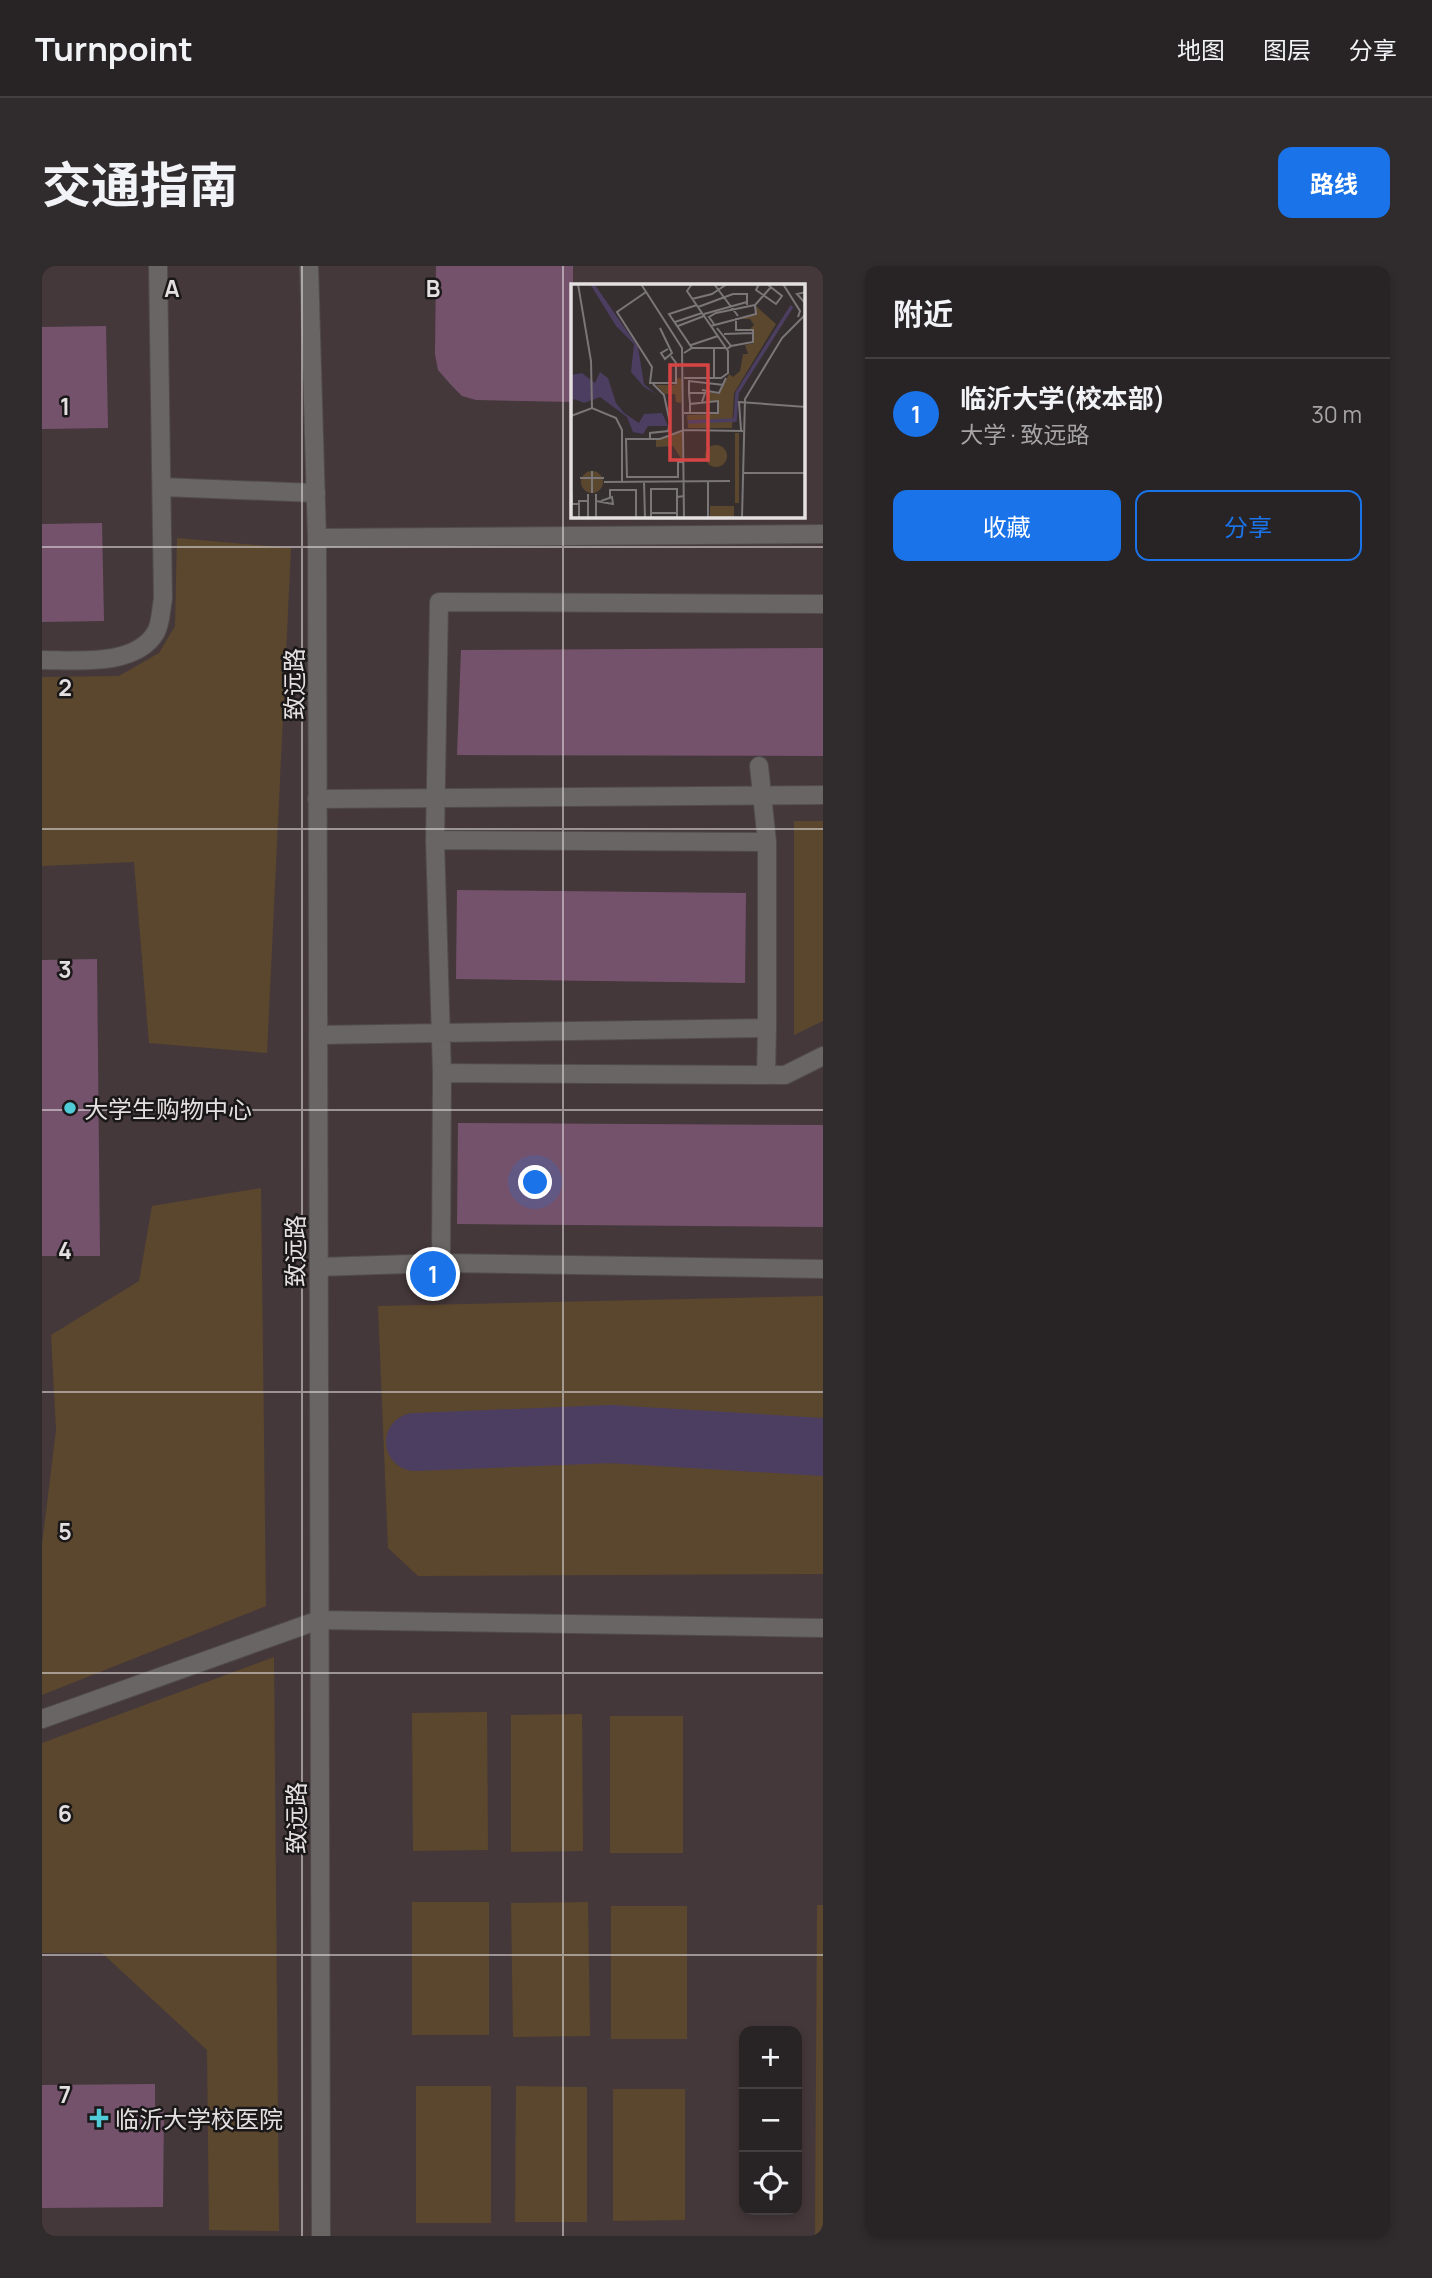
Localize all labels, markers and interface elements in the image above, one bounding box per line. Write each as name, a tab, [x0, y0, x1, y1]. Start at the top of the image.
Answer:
text: Turnpoint	[35, 26, 193, 71]
text: 地图	[1177, 33, 1225, 66]
text: 图层	[1263, 33, 1311, 66]
text: 分享	[1349, 33, 1397, 66]
button: 路线	[1278, 147, 1390, 218]
text: 交通指南	[42, 151, 238, 218]
text: A	[164, 272, 180, 304]
text: B	[426, 272, 440, 304]
inset map	[571, 284, 806, 518]
text: 附近	[893, 293, 953, 334]
text: 临沂大学(校本部)	[960, 380, 1166, 416]
text: 1	[60, 390, 70, 422]
text: 1	[911, 398, 921, 430]
text: 30 m	[1311, 398, 1362, 430]
text: 大学 · 致远路	[960, 418, 1089, 450]
button: 收藏	[893, 490, 1121, 561]
button: 分享	[1135, 490, 1362, 561]
street label: 致远路	[277, 648, 310, 720]
text: 2	[58, 671, 72, 703]
text: 3	[58, 953, 72, 985]
place label: 大学生购物中心	[84, 1092, 252, 1125]
marker: 大学生购物中心	[62, 1100, 78, 1116]
your location	[518, 1165, 552, 1199]
street label: 致远路	[278, 1215, 311, 1287]
text: 4	[58, 1234, 72, 1266]
pin: 1	[410, 1248, 456, 1300]
text: 5	[58, 1515, 72, 1547]
street label: 致远路	[279, 1782, 312, 1854]
text: 6	[58, 1797, 72, 1829]
map controls	[739, 2026, 802, 2215]
button: +	[739, 2026, 802, 2089]
text: 7	[59, 2078, 71, 2110]
button: −	[739, 2089, 802, 2152]
place label: 临沂大学校医院	[115, 2102, 283, 2135]
marker: 临沂大学校医院	[89, 2108, 109, 2128]
button: locate	[739, 2152, 802, 2215]

